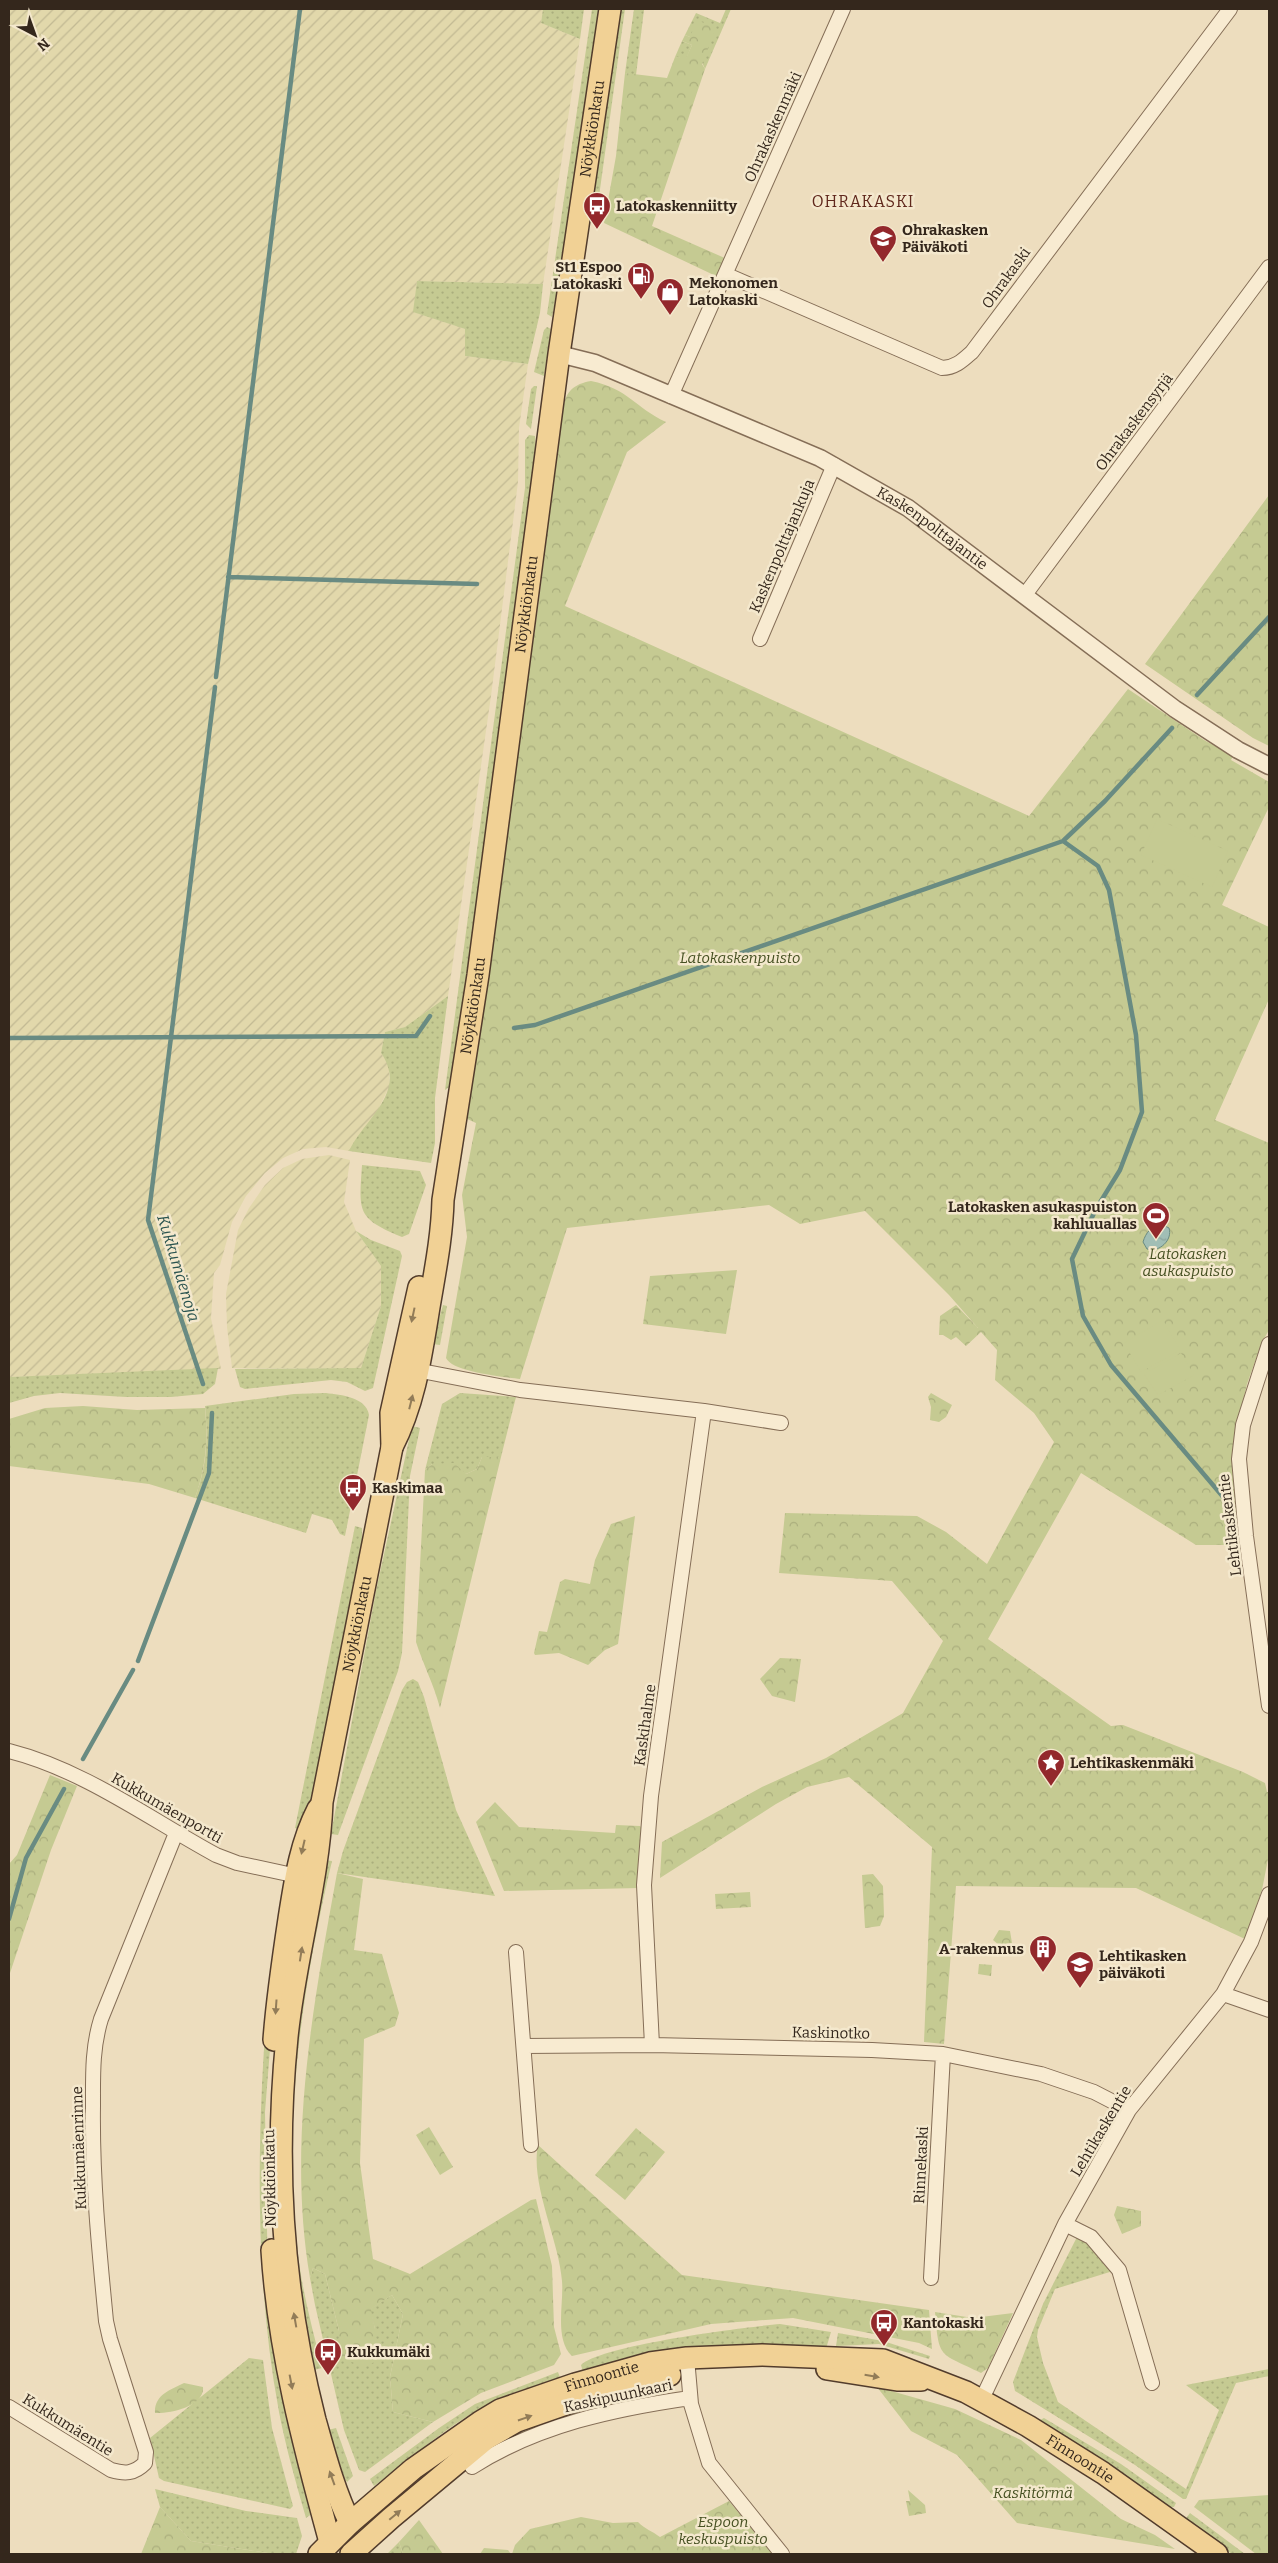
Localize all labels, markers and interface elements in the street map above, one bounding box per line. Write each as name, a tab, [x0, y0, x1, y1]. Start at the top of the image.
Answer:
north arrow	[10, 10, 60, 60]
text: N	[33, 34, 53, 55]
street label: Ohrakaskenmäki	[741, 68, 806, 185]
street label: Nöykkiönkatu	[576, 79, 608, 179]
bus stop icon: Latokaskenniitty	[582, 191, 612, 230]
district label: OHRAKASKI	[812, 192, 914, 211]
place label: Latokaskenniitty	[616, 197, 738, 215]
place label: Ohrakasken Päiväkoti	[902, 221, 989, 256]
school or university icon: Ohrakasken Päiväkoti	[868, 224, 898, 263]
street label: Ohrakaski	[978, 244, 1034, 312]
place label: St1 Espoo Latokaski	[553, 258, 622, 293]
fuel station icon: St1 Espoo Latokaski	[626, 261, 656, 300]
place label: Mekonomen Latokaski	[689, 274, 778, 309]
shop icon: Mekonomen Latokaski	[655, 277, 685, 316]
street label: Ohrakaskensyrjä	[1091, 370, 1177, 474]
street label: Kaskenpolttajankuja	[746, 476, 818, 616]
street label: Kaskenpolttajantie	[874, 483, 991, 574]
street label: Nöykkiönkatu	[511, 555, 542, 654]
park label: Latokaskenpuisto	[680, 949, 800, 967]
street label: Nöykkiönkatu	[457, 956, 489, 1056]
place label: Latokasken asukaspuiston kahluuallas	[948, 1198, 1137, 1233]
sports icon: Latokasken asukaspuiston kahluuallas	[1141, 1201, 1171, 1240]
water label: Kukkumäenoja	[153, 1212, 204, 1324]
park label: Latokasken asukaspuisto	[1142, 1245, 1234, 1280]
one-way arrow	[409, 1307, 417, 1323]
one-way arrow	[407, 1395, 415, 1410]
bus stop icon: Kaskimaa	[338, 1473, 368, 1512]
street label: Lehtikaskentie	[1215, 1473, 1245, 1577]
place label: Kaskimaa	[372, 1479, 443, 1497]
street label: Nöykkiönkatu	[339, 1574, 375, 1674]
street label: Kaskihalme	[630, 1683, 660, 1767]
place icon: Lehtikaskenmäki	[1036, 1748, 1066, 1787]
place label: Lehtikaskenmäki	[1070, 1754, 1194, 1772]
street label: Kukkumäenportti	[108, 1769, 226, 1847]
one-way arrow	[299, 1839, 307, 1854]
building icon: A-rakennus	[1028, 1934, 1058, 1973]
place label: A-rakennus	[939, 1940, 1024, 1958]
one-way arrow	[297, 1945, 305, 1961]
place label: Lehtikasken päiväkoti	[1099, 1947, 1187, 1982]
school or university icon: Lehtikasken päiväkoti	[1065, 1950, 1095, 1989]
one-way arrow	[272, 1999, 280, 2015]
street label: Kaskinotko	[792, 2023, 870, 2043]
street label: Lehtikaskentie	[1067, 2082, 1135, 2180]
street label: Kukkumäenrinne	[68, 2086, 90, 2210]
street label: Rinnekaski	[910, 2125, 932, 2204]
street label: Nöykkiönkatu	[260, 2129, 280, 2227]
bus stop icon: Kantokaski	[869, 2308, 899, 2347]
one-way arrow	[290, 2312, 298, 2328]
place label: Kantokaski	[903, 2314, 984, 2332]
bus stop icon: Kukkumäki	[313, 2337, 343, 2376]
place label: Kukkumäki	[347, 2343, 430, 2361]
street label: Finnoontie	[562, 2358, 641, 2396]
one-way arrow	[865, 2373, 881, 2381]
one-way arrow	[287, 2375, 295, 2390]
street label: Kaskipuunkaari	[562, 2376, 674, 2416]
street label: Kukkumäentie	[19, 2390, 117, 2460]
one-way arrow	[518, 2414, 533, 2422]
street label: Finnoontie	[1043, 2431, 1117, 2487]
one-way arrow	[328, 2471, 335, 2486]
park label: Kaskitörmä	[993, 2484, 1073, 2502]
one-way arrow	[389, 2509, 402, 2520]
park label: Espoon keskuspuisto	[678, 2513, 768, 2548]

